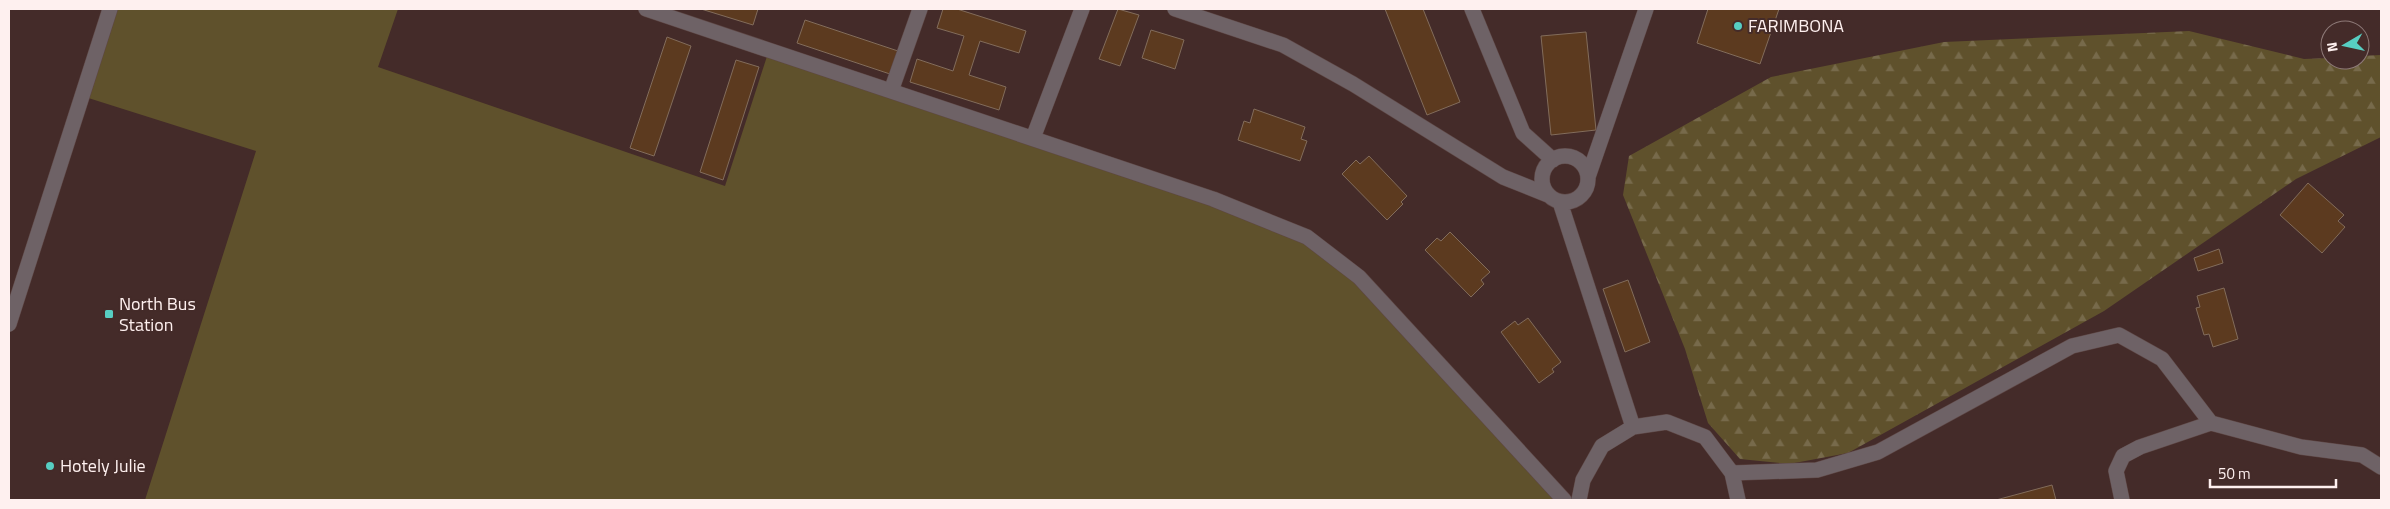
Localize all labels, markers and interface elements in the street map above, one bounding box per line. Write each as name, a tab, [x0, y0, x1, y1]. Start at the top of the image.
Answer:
place label: FARIMBONA	[1748, 12, 1844, 39]
marker: FARIMBONA	[1732, 20, 1744, 32]
north arrow	[2320, 20, 2370, 70]
text: N	[2321, 41, 2343, 54]
place label: North Bus Station	[119, 290, 196, 338]
marker: North Bus Station	[103, 308, 115, 320]
place label: Hotely Julie	[60, 452, 146, 479]
scale bar	[2210, 456, 2336, 488]
marker: Hotely Julie	[44, 460, 56, 472]
text: 50 m	[2218, 462, 2251, 485]

